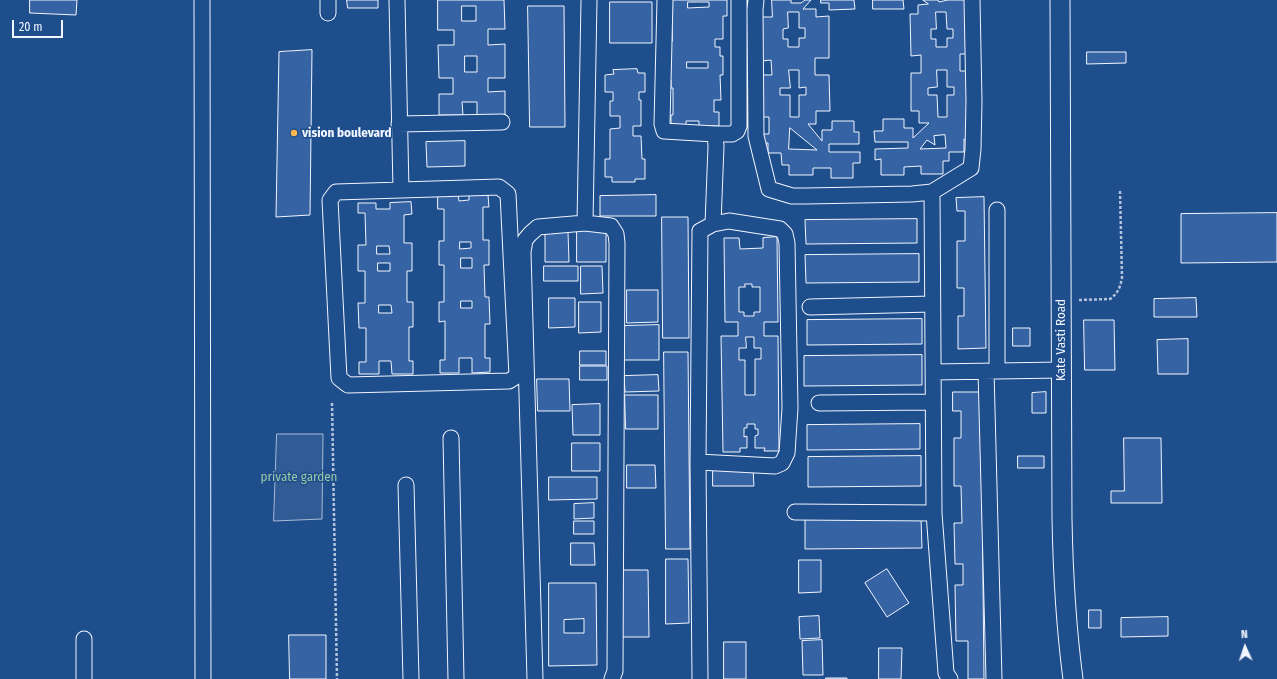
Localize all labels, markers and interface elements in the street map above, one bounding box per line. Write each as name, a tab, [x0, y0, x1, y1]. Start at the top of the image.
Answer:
scale bar	[14, 12, 65, 38]
text: 20 m	[19, 20, 43, 34]
place label: vision boulevard	[302, 125, 392, 141]
marker: vision boulevard	[289, 128, 299, 138]
street label: Kate Vasti Road	[1053, 299, 1069, 381]
park label: private garden	[261, 469, 337, 485]
north arrow	[1225, 627, 1265, 667]
text: N	[1241, 628, 1248, 641]

